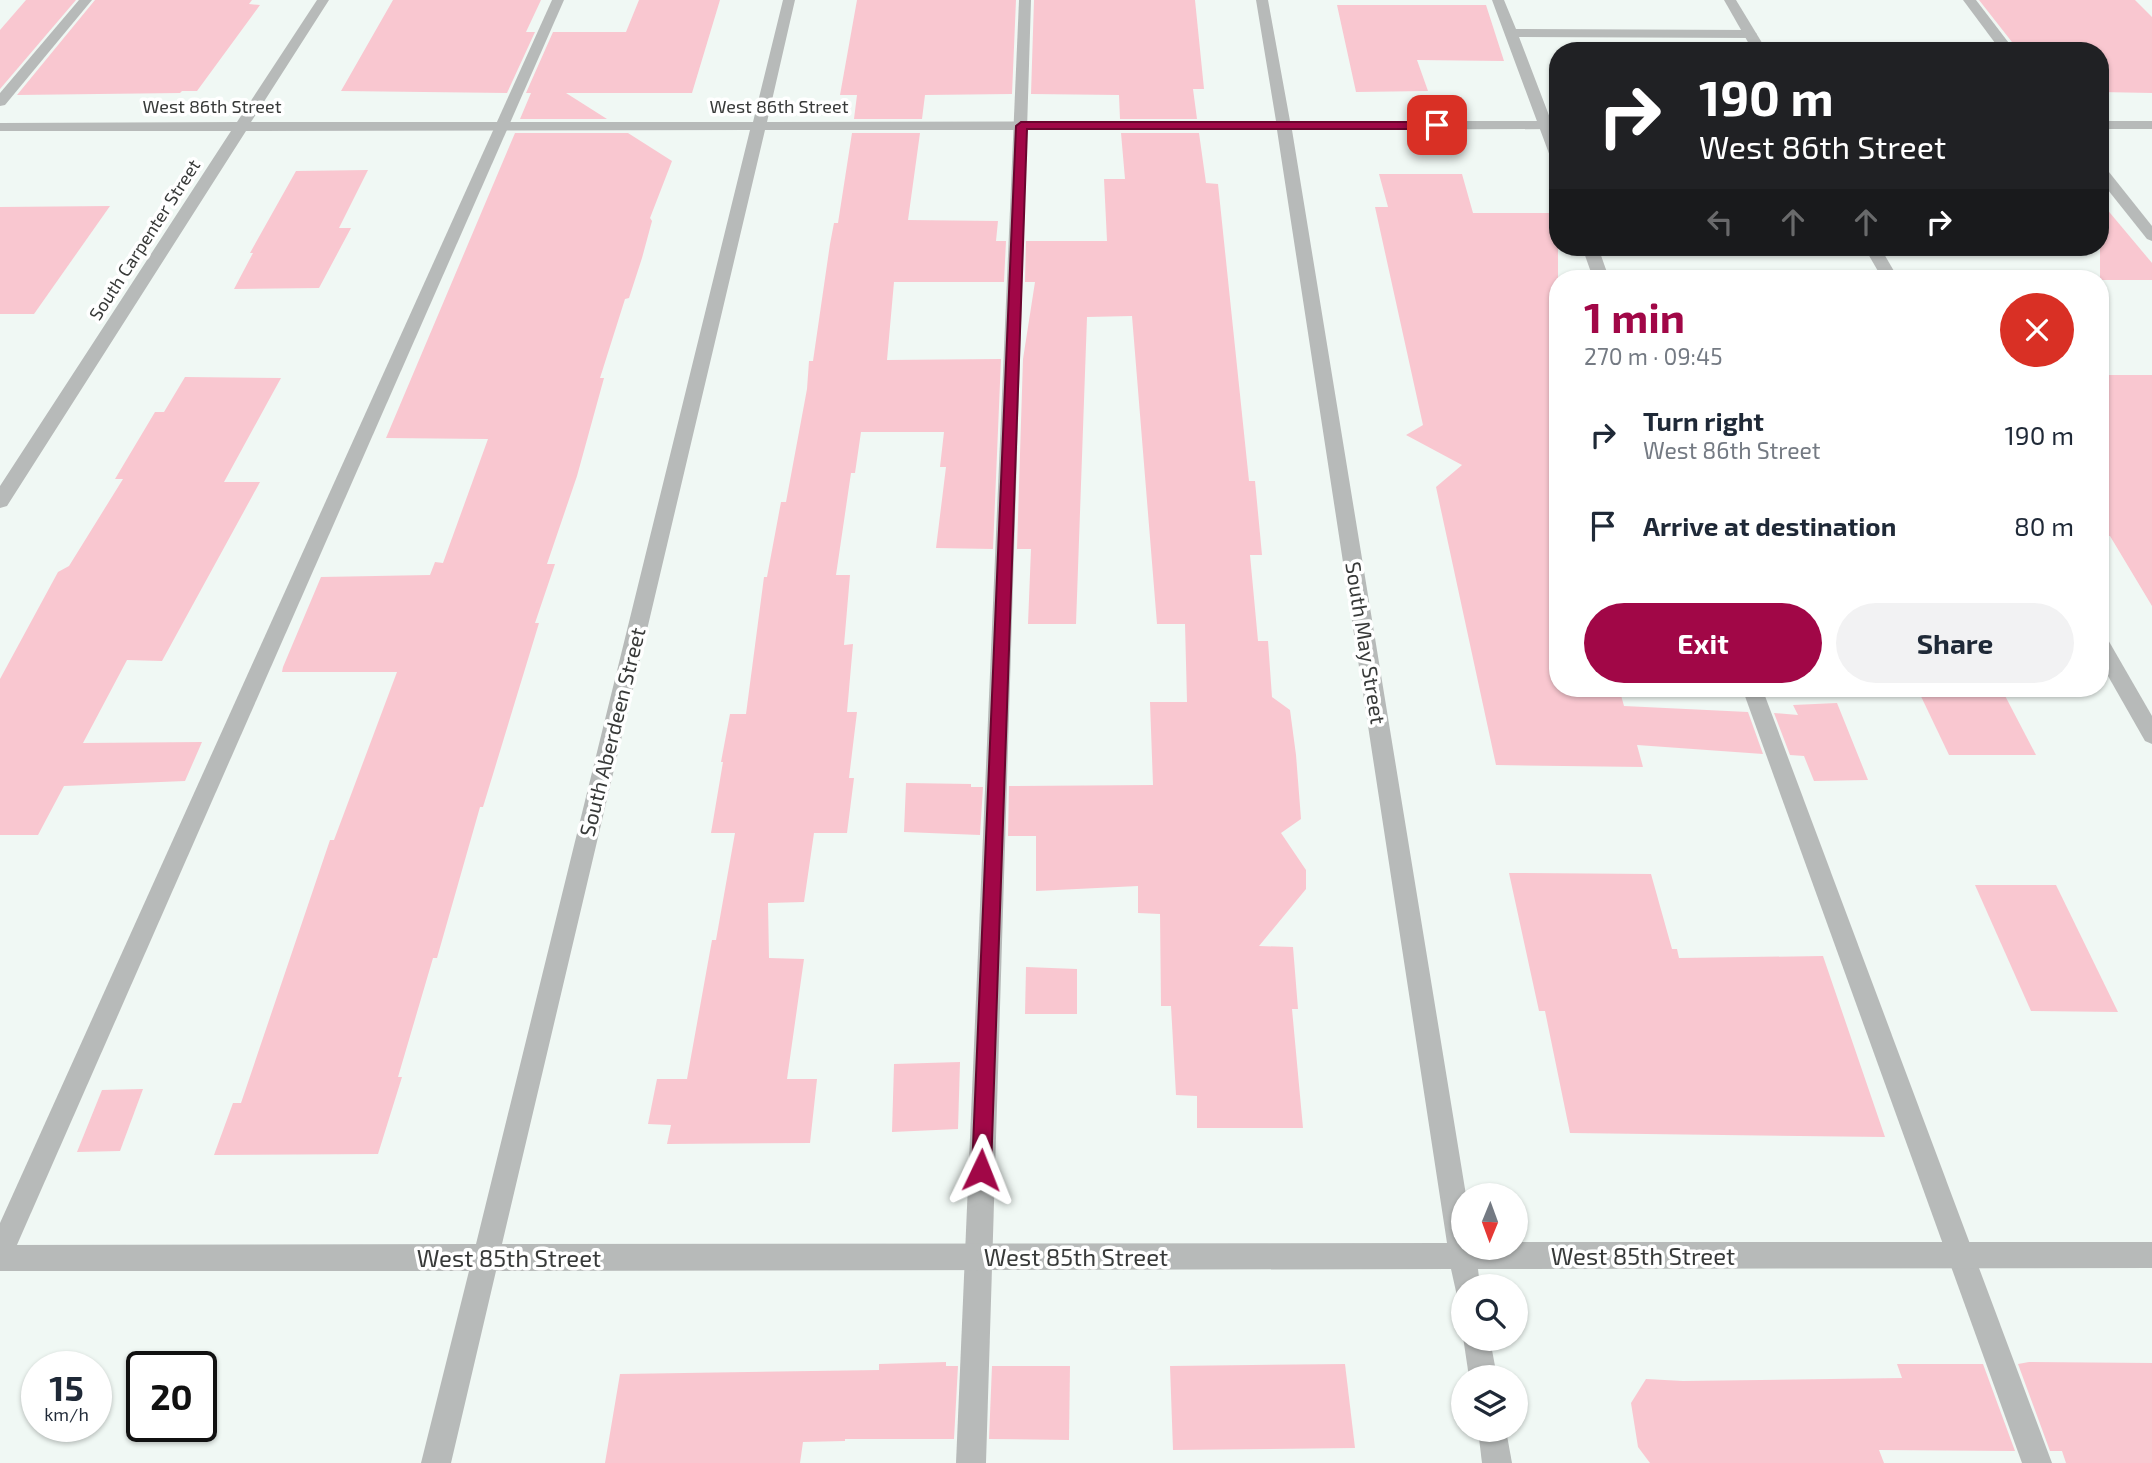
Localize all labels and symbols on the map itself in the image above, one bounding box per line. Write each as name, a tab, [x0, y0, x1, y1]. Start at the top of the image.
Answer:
street label: West 86th Street	[143, 95, 282, 117]
street label: West 86th Street	[710, 95, 849, 117]
pin	[1407, 95, 1467, 155]
street label: South Carpenter Street	[84, 155, 204, 324]
street label: South May Street	[1341, 560, 1392, 726]
street label: South Aberdeen Street	[573, 625, 650, 839]
position arrow	[944, 1133, 1018, 1207]
north arrow	[1451, 1183, 1528, 1260]
street label: West 85th Street	[1551, 1241, 1735, 1270]
street label: West 85th Street	[984, 1242, 1168, 1271]
street label: West 85th Street	[417, 1243, 601, 1272]
speed limit sign: 20	[126, 1351, 217, 1442]

